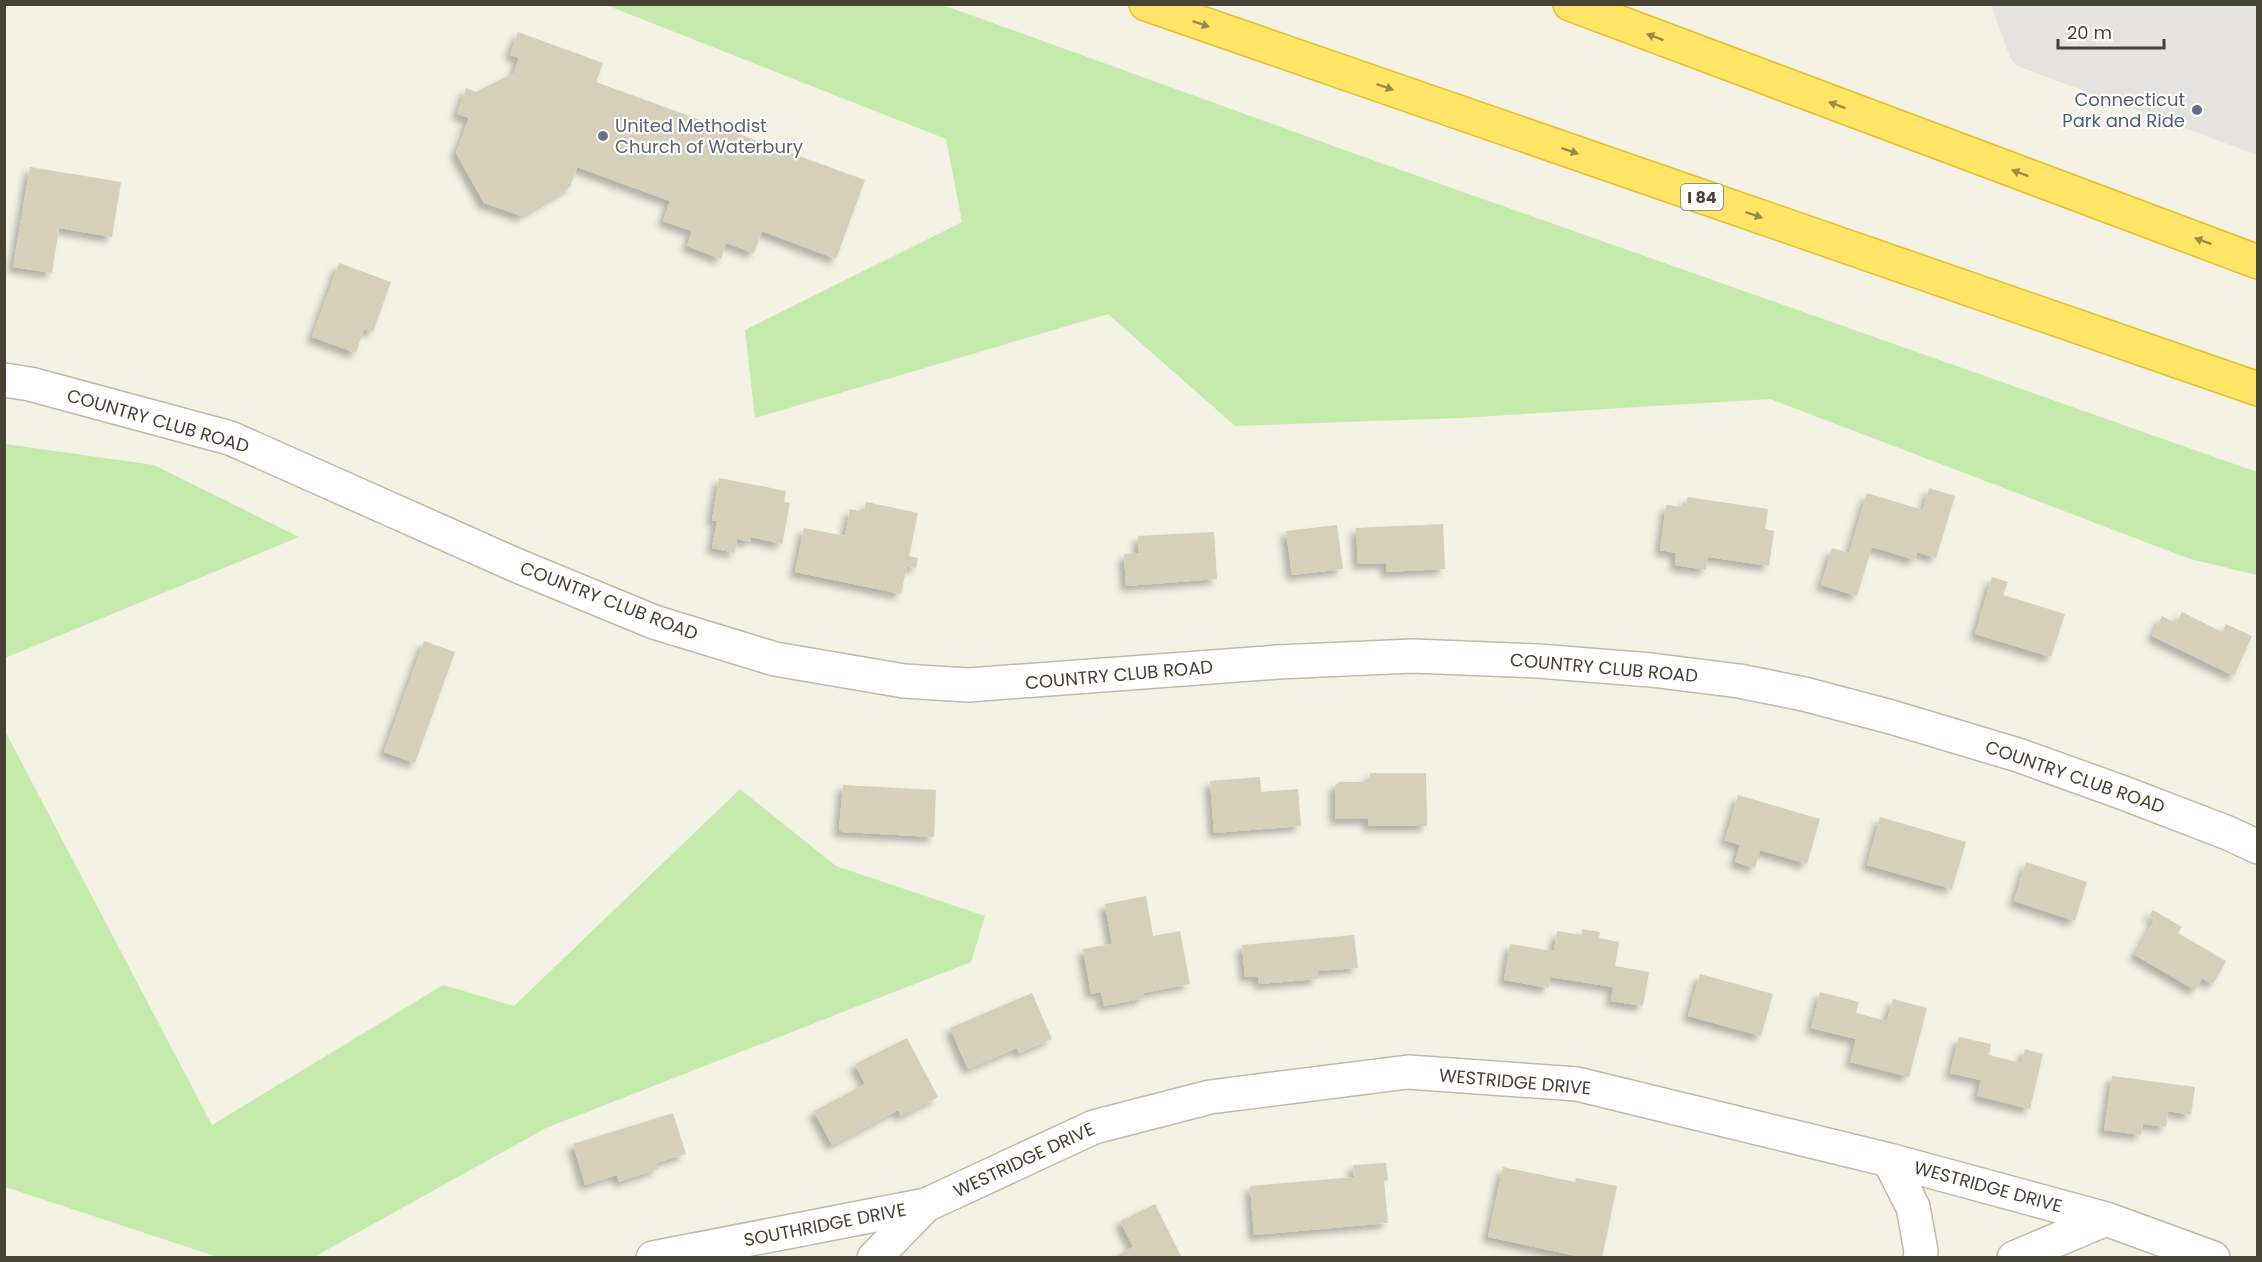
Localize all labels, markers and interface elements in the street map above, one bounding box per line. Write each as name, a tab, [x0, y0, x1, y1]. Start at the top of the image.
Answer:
scale bar	[2058, 12, 2164, 50]
one-way arrow	[1192, 19, 1210, 29]
text: 20 m	[2067, 20, 2112, 45]
one-way arrow	[1646, 31, 1664, 41]
one-way arrow	[1376, 83, 1394, 93]
place label: Connecticut Park and Ride	[2062, 87, 2185, 133]
one-way arrow	[1828, 100, 1846, 110]
marker: Connecticut Park and Ride	[2190, 103, 2204, 117]
place label: United Methodist Church of Waterbury	[615, 113, 803, 159]
marker: United Methodist Church of Waterbury	[596, 129, 610, 143]
one-way arrow	[1561, 147, 1579, 157]
one-way arrow	[2011, 168, 2029, 178]
road number: I 84	[1681, 184, 1723, 210]
one-way arrow	[1745, 210, 1763, 220]
one-way arrow	[2194, 236, 2212, 246]
street label: COUNTRY CLUB ROAD	[64, 383, 252, 459]
street label: COUNTRY CLUB ROAD	[517, 555, 702, 646]
street label: COUNTRY CLUB ROAD	[1509, 647, 1699, 688]
street label: COUNTRY CLUB ROAD	[1024, 654, 1214, 695]
street label: COUNTRY CLUB ROAD	[1982, 734, 2168, 819]
street label: WESTRIDGE DRIVE	[1438, 1062, 1592, 1101]
street label: WESTRIDGE DRIVE	[949, 1116, 1098, 1203]
street label: WESTRIDGE DRIVE	[1911, 1155, 2065, 1218]
street label: SOUTHRIDGE DRIVE	[742, 1197, 908, 1252]

